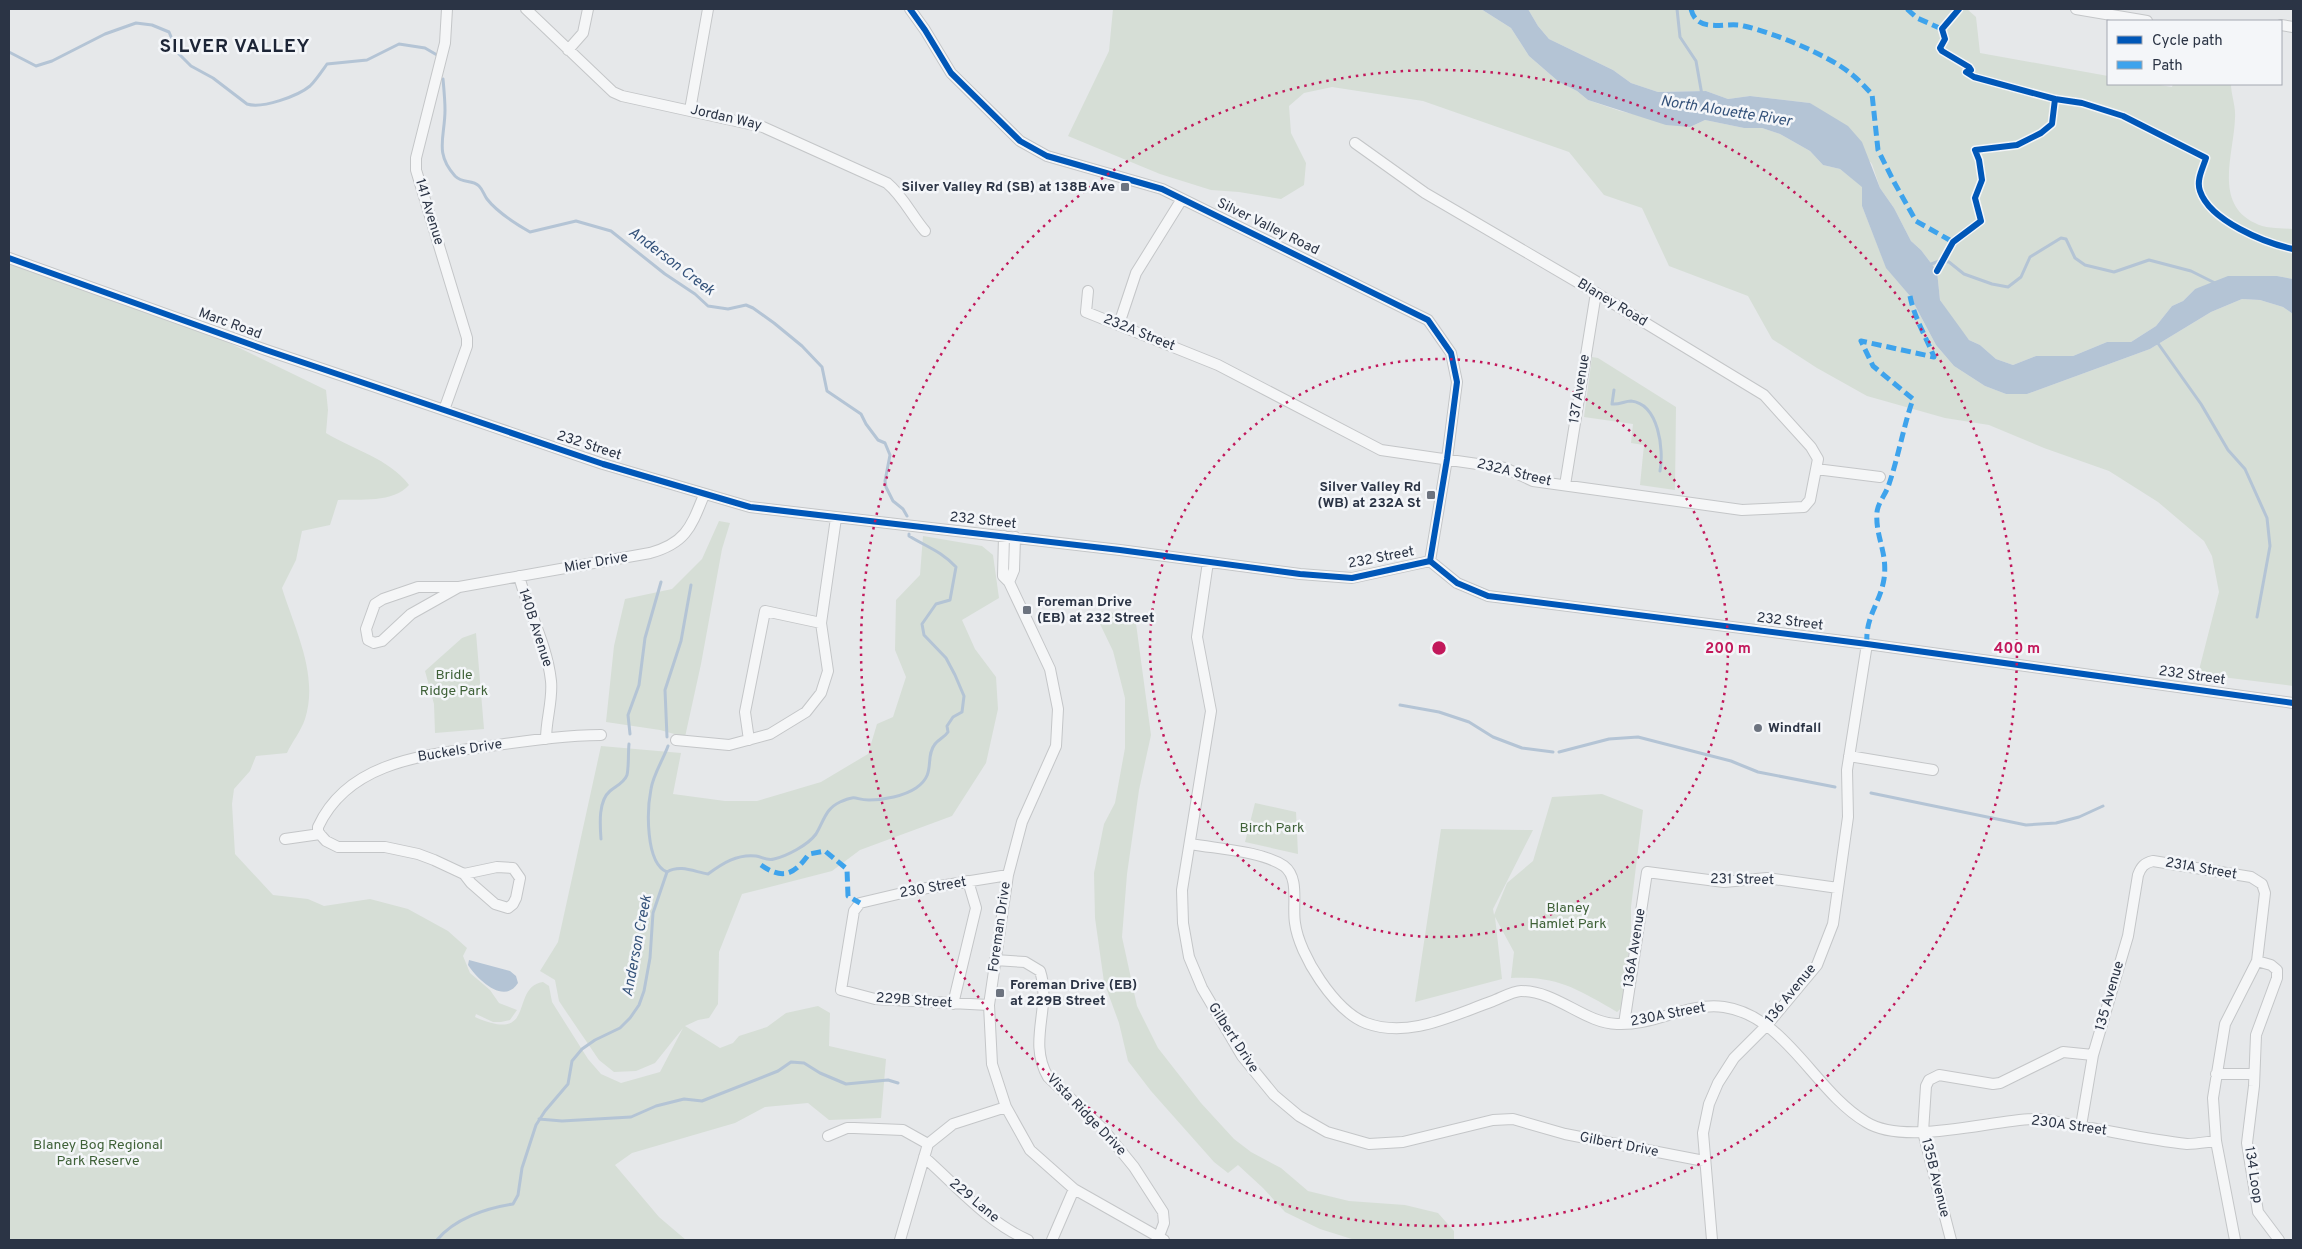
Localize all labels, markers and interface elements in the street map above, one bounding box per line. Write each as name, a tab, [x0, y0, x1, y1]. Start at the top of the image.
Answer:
legend	[2107, 20, 2282, 85]
text: Cycle path	[2152, 32, 2223, 51]
district label: SILVER VALLEY	[159, 35, 311, 59]
text: Path	[2152, 57, 2183, 76]
water label: North Alouette River	[1659, 92, 1794, 132]
street label: Jordan Way	[689, 102, 763, 134]
street label: 141 Avenue	[411, 177, 447, 247]
place label: Silver Valley Rd (SB) at 138B Ave	[901, 179, 1115, 196]
marker: Silver Valley Rd (SB) at 138B Ave	[1119, 181, 1131, 193]
street label: Silver Valley Road	[1214, 195, 1322, 259]
water label: Anderson Creek	[624, 223, 718, 301]
street label: Blaney Road	[1574, 275, 1650, 331]
street label: Marc Road	[196, 305, 264, 343]
street label: 232A Street	[1101, 311, 1177, 355]
street label: 137 Avenue	[1566, 353, 1594, 425]
street label: 232 Street	[554, 428, 624, 464]
street label: 232A Street	[1475, 456, 1553, 490]
place label: Silver Valley Rd (WB) at 232A St	[1318, 479, 1421, 512]
marker: Silver Valley Rd (WB) at 232A St	[1425, 489, 1437, 501]
street label: 232 Street	[949, 509, 1017, 533]
street label: 232 Street	[1346, 543, 1416, 573]
street label: Mier Drive	[563, 549, 629, 577]
street label: 140B Avenue	[514, 587, 556, 669]
place label: Foreman Drive (EB) at 232 Street	[1037, 594, 1154, 627]
marker: Foreman Drive (EB) at 232 Street	[1021, 604, 1033, 616]
street label: 232 Street	[1756, 609, 1824, 635]
centre of rings	[1430, 639, 1448, 657]
text: 200 m	[1705, 640, 1751, 659]
text: 400 m	[1994, 640, 2040, 659]
street label: 232 Street	[2158, 663, 2226, 689]
park label: Bridle Ridge Park	[420, 667, 488, 700]
place label: Windfall	[1768, 720, 1821, 737]
marker: Windfall	[1752, 722, 1764, 734]
street label: Buckels Drive	[417, 736, 503, 766]
park label: Birch Park	[1240, 820, 1304, 837]
street label: 231A Street	[2164, 854, 2238, 884]
street label: 231 Street	[1710, 871, 1774, 889]
street label: 230 Street	[898, 874, 968, 902]
street label: Foreman Drive	[985, 881, 1015, 973]
water label: Anderson Creek	[619, 893, 657, 998]
park label: Blaney Hamlet Park	[1529, 900, 1607, 933]
street label: 136A Avenue	[1620, 907, 1650, 989]
street label: 135 Avenue	[2092, 959, 2128, 1033]
street label: 136 Avenue	[1762, 961, 1820, 1027]
place label: Foreman Drive (EB) at 229B Street	[1010, 977, 1137, 1010]
marker: Foreman Drive (EB) at 229B Street	[994, 987, 1006, 999]
street label: 229B Street	[875, 990, 953, 1012]
street label: 230A Street	[1629, 999, 1707, 1031]
street label: Gilbert Drive	[1204, 1000, 1262, 1076]
street label: Vista Ridge Drive	[1043, 1070, 1129, 1160]
street label: 230A Street	[2030, 1112, 2108, 1140]
street label: Gilbert Drive	[1578, 1129, 1660, 1161]
park label: Blaney Bog Regional Park Reserve	[33, 1137, 163, 1170]
street label: 135B Avenue	[1917, 1137, 1953, 1219]
street label: 134 Loop	[2240, 1145, 2266, 1205]
street label: 229 Lane	[946, 1175, 1002, 1227]

